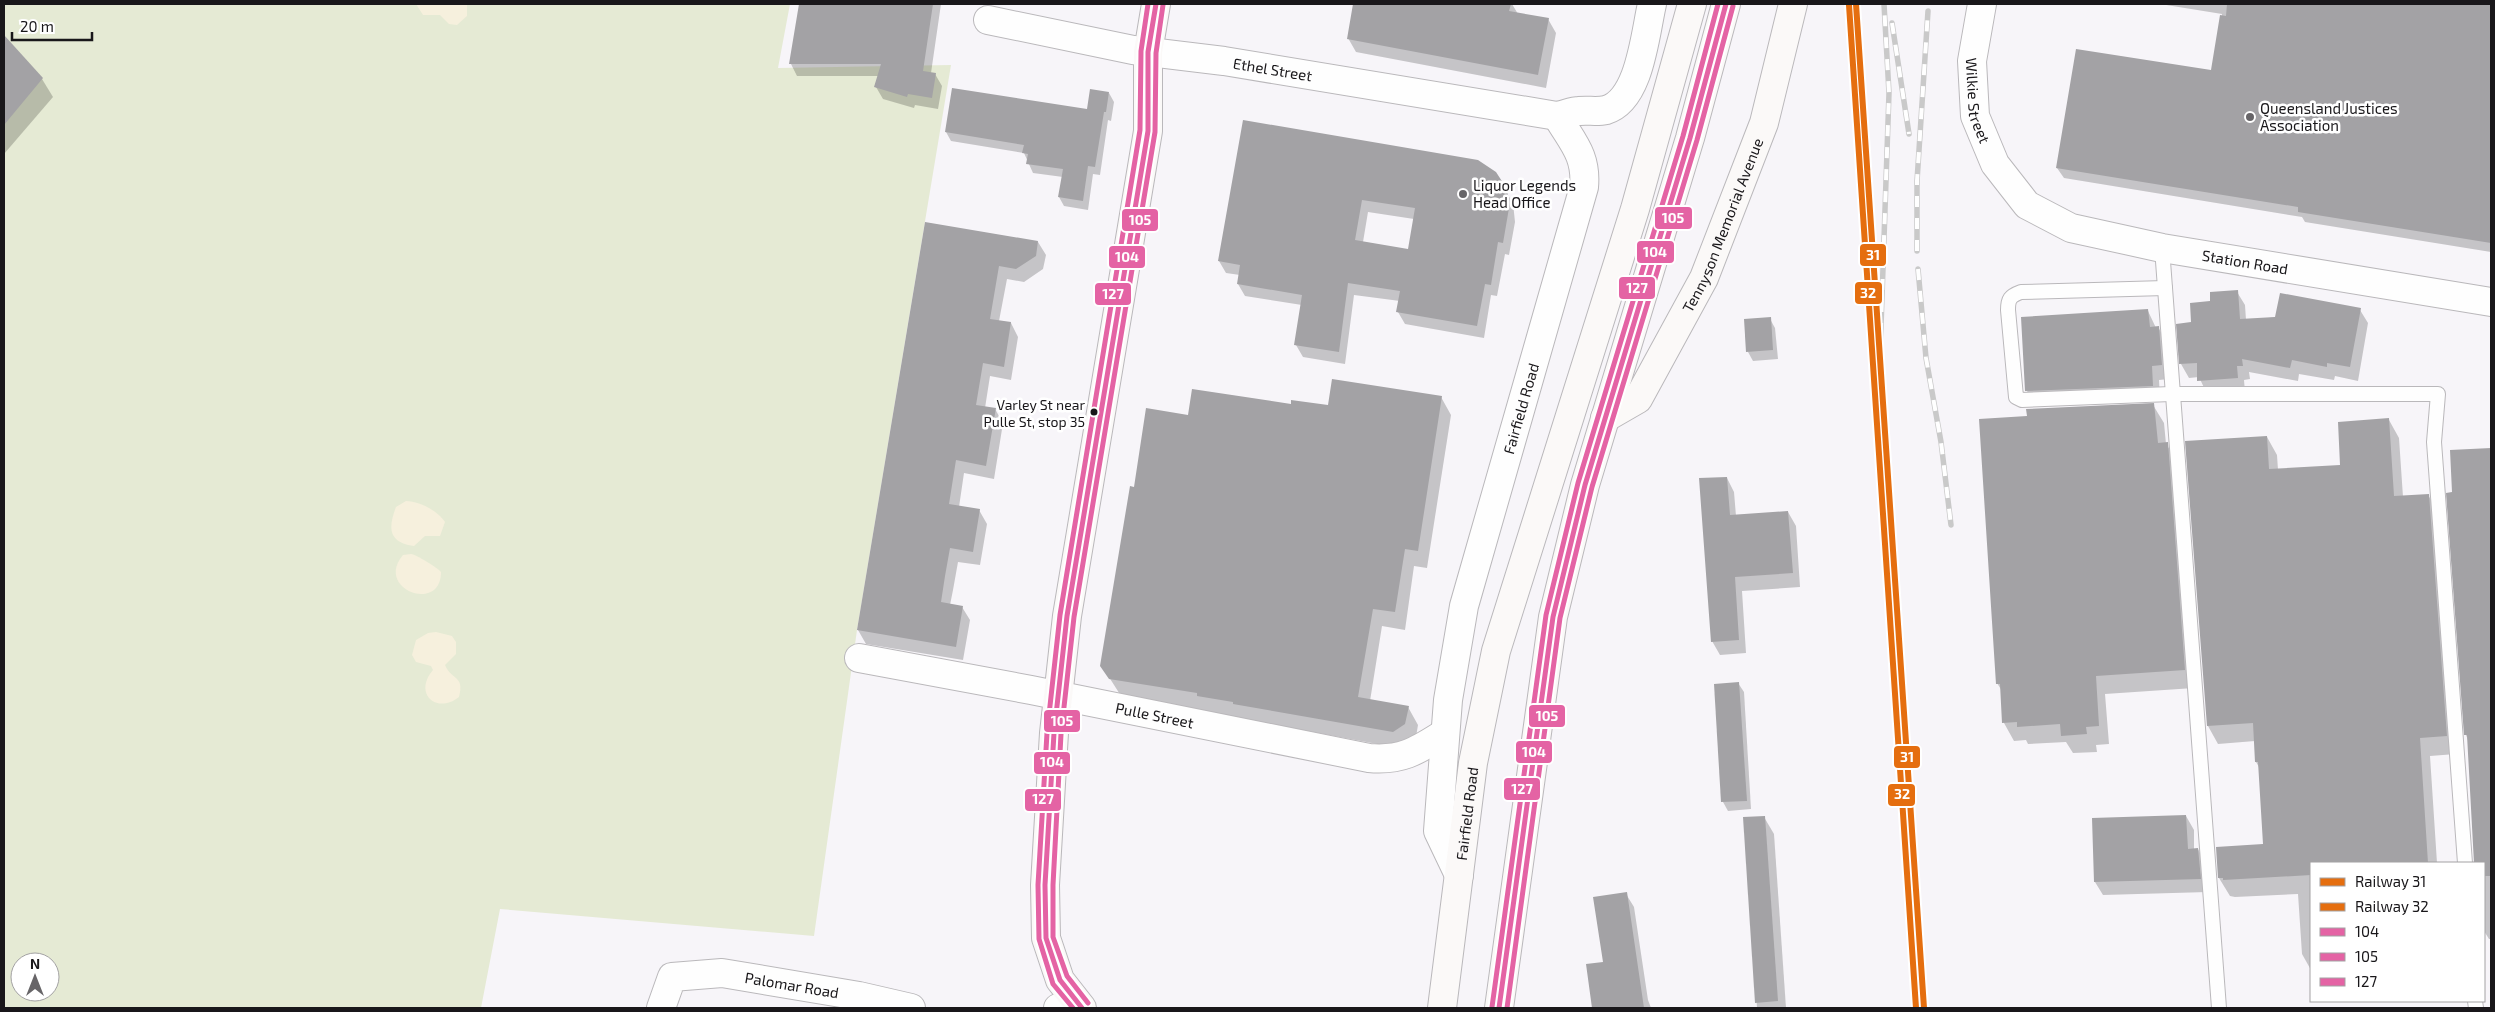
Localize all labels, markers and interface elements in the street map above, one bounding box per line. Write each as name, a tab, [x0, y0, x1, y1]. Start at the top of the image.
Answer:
scale bar	[12, 10, 92, 42]
text: 20 m	[20, 17, 54, 35]
street label: Ethel Street	[1232, 54, 1314, 84]
street label: Wilkie Street	[1963, 57, 1994, 146]
place label: Queensland Justices Association	[2260, 99, 2398, 134]
marker: Queensland Justices Association	[2244, 111, 2256, 123]
street label: Tennyson Memorial Avenue	[1678, 135, 1766, 315]
place label: Liquor Legends Head Office	[1473, 176, 1576, 211]
marker: Liquor Legends Head Office	[1457, 188, 1469, 200]
line badge: 105	[1654, 206, 1693, 230]
line badge: 105	[1121, 208, 1159, 232]
text: 105	[1662, 209, 1685, 226]
text: 105	[1129, 211, 1152, 228]
line badge: 104	[1636, 240, 1675, 264]
text: 104	[1643, 243, 1667, 260]
line badge: 31	[1859, 243, 1887, 267]
line badge: 104	[1108, 245, 1146, 269]
text: 31	[1866, 246, 1880, 263]
street label: Station Road	[2201, 246, 2289, 278]
text: 104	[1115, 248, 1139, 265]
line badge: 127	[1618, 276, 1656, 300]
text: 127	[1626, 279, 1648, 296]
line badge: 32	[1854, 281, 1883, 305]
line badge: 127	[1094, 282, 1132, 306]
text: 32	[1860, 284, 1876, 301]
text: 127	[1102, 285, 1124, 302]
street label: Fairfield Road	[1499, 361, 1542, 456]
place label: Varley St near Pulle St, stop 35	[983, 396, 1085, 430]
marker: Varley St near Pulle St, stop 35	[1089, 407, 1099, 417]
street label: Pulle Street	[1114, 698, 1196, 732]
line badge: 105	[1528, 704, 1566, 728]
text: 105	[1536, 707, 1559, 724]
line badge: 105	[1043, 709, 1081, 733]
text: 105	[1051, 712, 1074, 729]
line badge: 104	[1515, 740, 1553, 764]
text: 104	[1522, 743, 1546, 760]
line badge: 31	[1893, 745, 1921, 769]
text: 31	[1900, 748, 1914, 765]
line badge: 104	[1033, 751, 1071, 775]
text: 104	[1040, 753, 1064, 770]
street label: Fairfield Road	[1452, 766, 1481, 861]
line badge: 127	[1503, 777, 1541, 801]
text: 127	[1511, 780, 1533, 797]
line badge: 32	[1887, 783, 1916, 807]
text: 32	[1894, 785, 1910, 802]
line badge: 127	[1024, 788, 1062, 812]
text: 127	[1032, 790, 1054, 807]
legend	[2310, 862, 2485, 1002]
text: Railway 31	[2355, 872, 2426, 890]
text: Railway 32	[2355, 897, 2429, 915]
text: 104	[2355, 922, 2379, 940]
text: 105	[2355, 947, 2378, 965]
north arrow	[10, 952, 60, 1002]
text: N	[30, 955, 40, 972]
street label: Palomar Road	[744, 968, 840, 1001]
text: 127	[2355, 972, 2377, 990]

